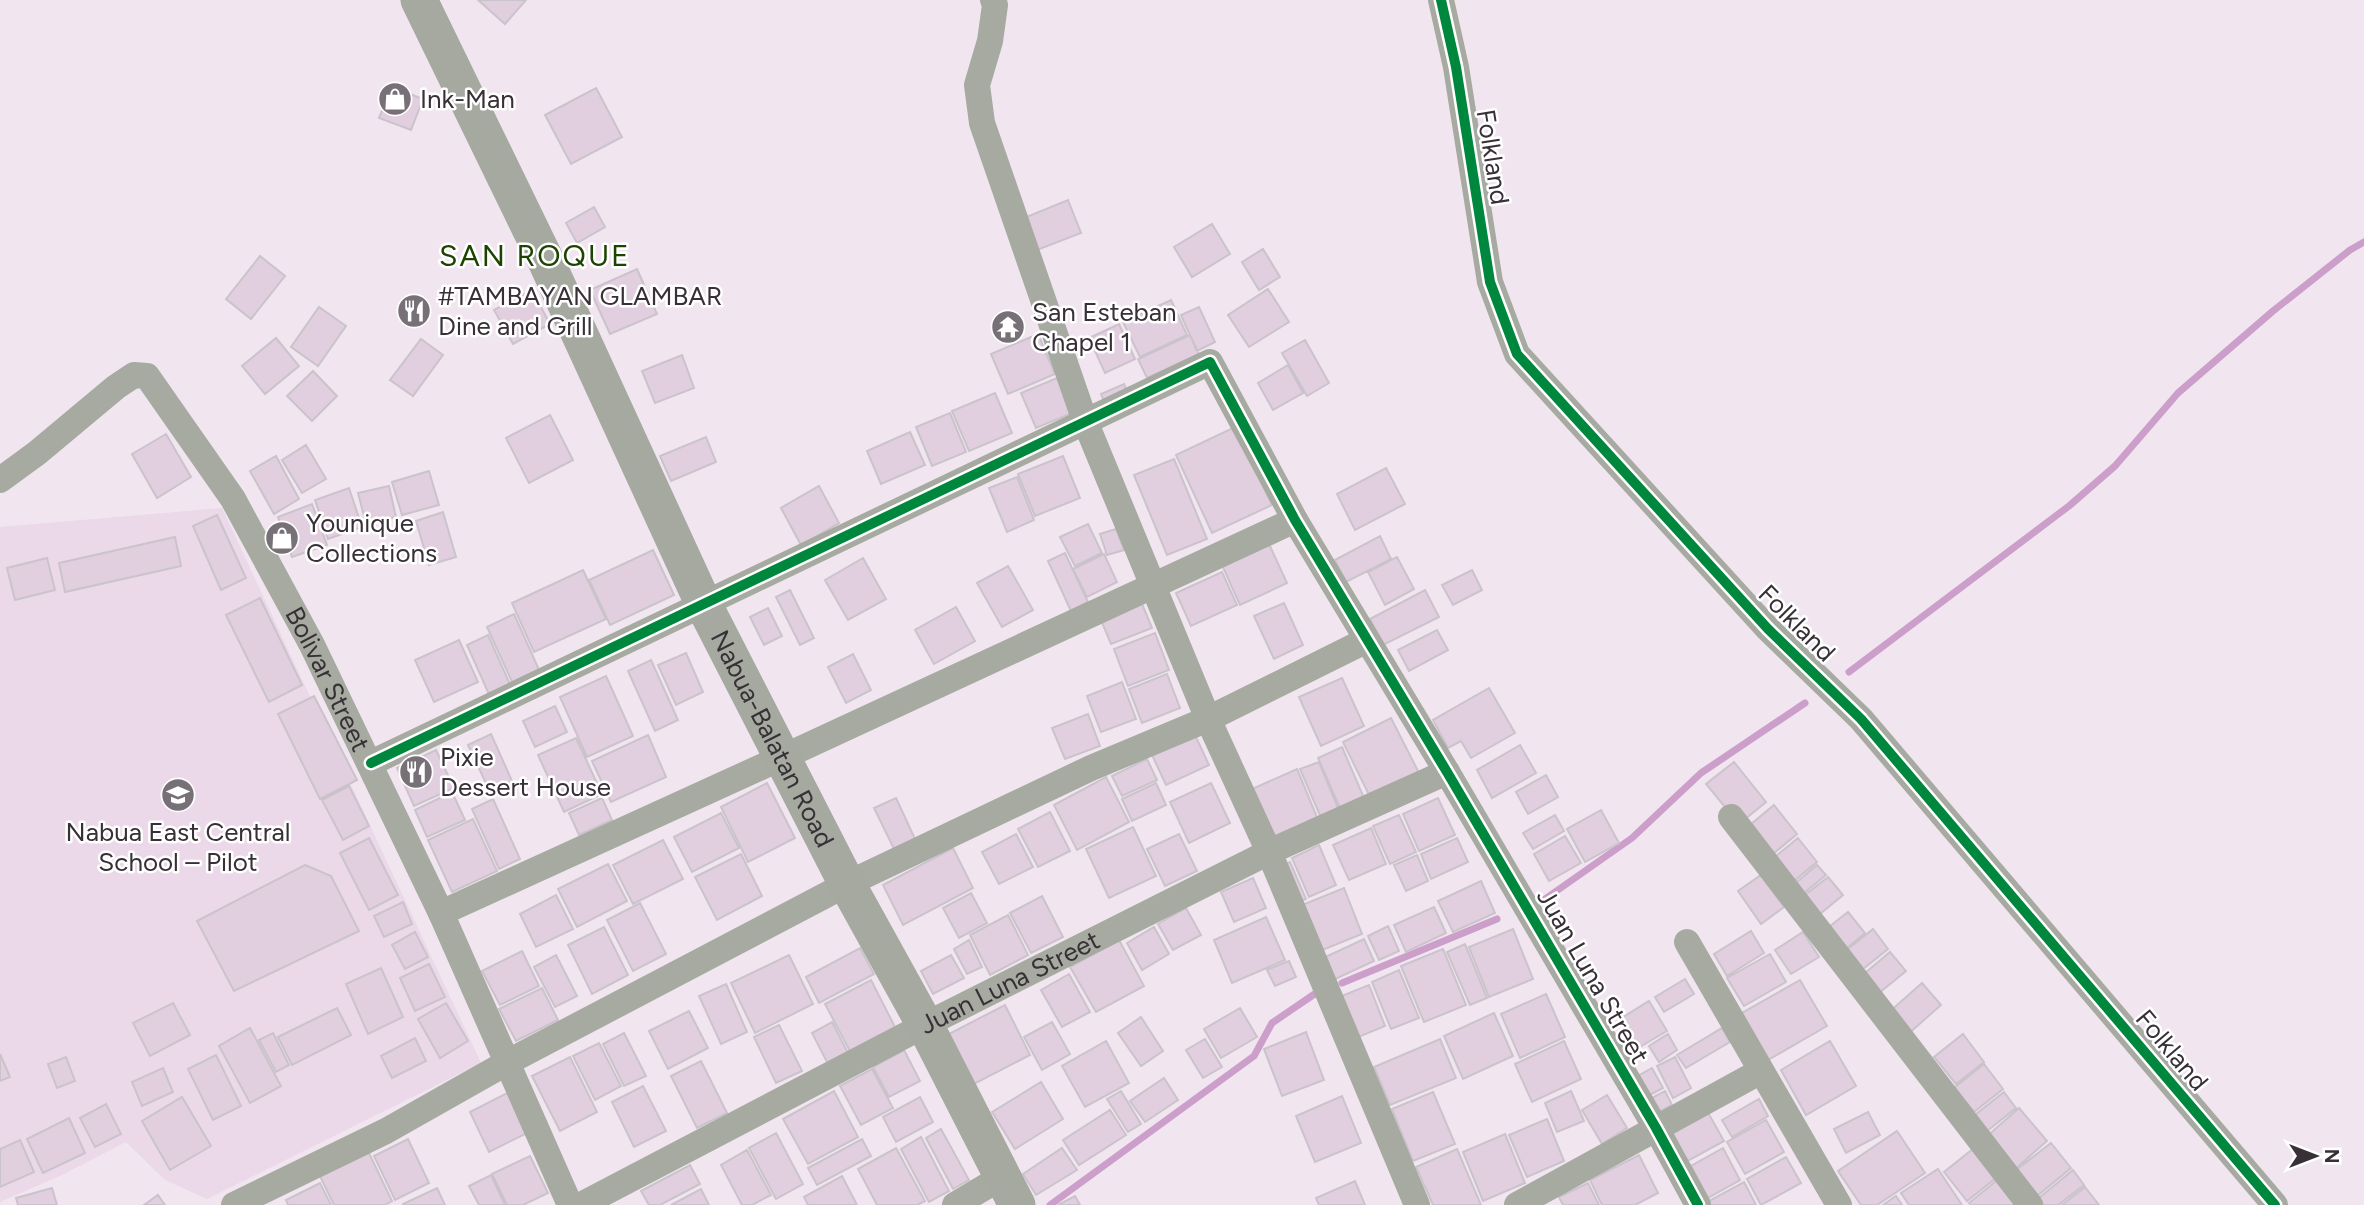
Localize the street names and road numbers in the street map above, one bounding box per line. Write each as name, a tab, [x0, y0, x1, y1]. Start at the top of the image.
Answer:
street label: Folkland	[1470, 107, 1516, 207]
street label: Folkland	[1752, 578, 1842, 668]
street label: Bolivar Street	[278, 601, 377, 757]
street label: Nabua-Balatan Road	[704, 625, 841, 852]
street label: Juan Luna Street	[1530, 883, 1656, 1069]
street label: Juan Luna Street	[914, 924, 1105, 1041]
street label: Folkland	[2129, 1003, 2215, 1097]

